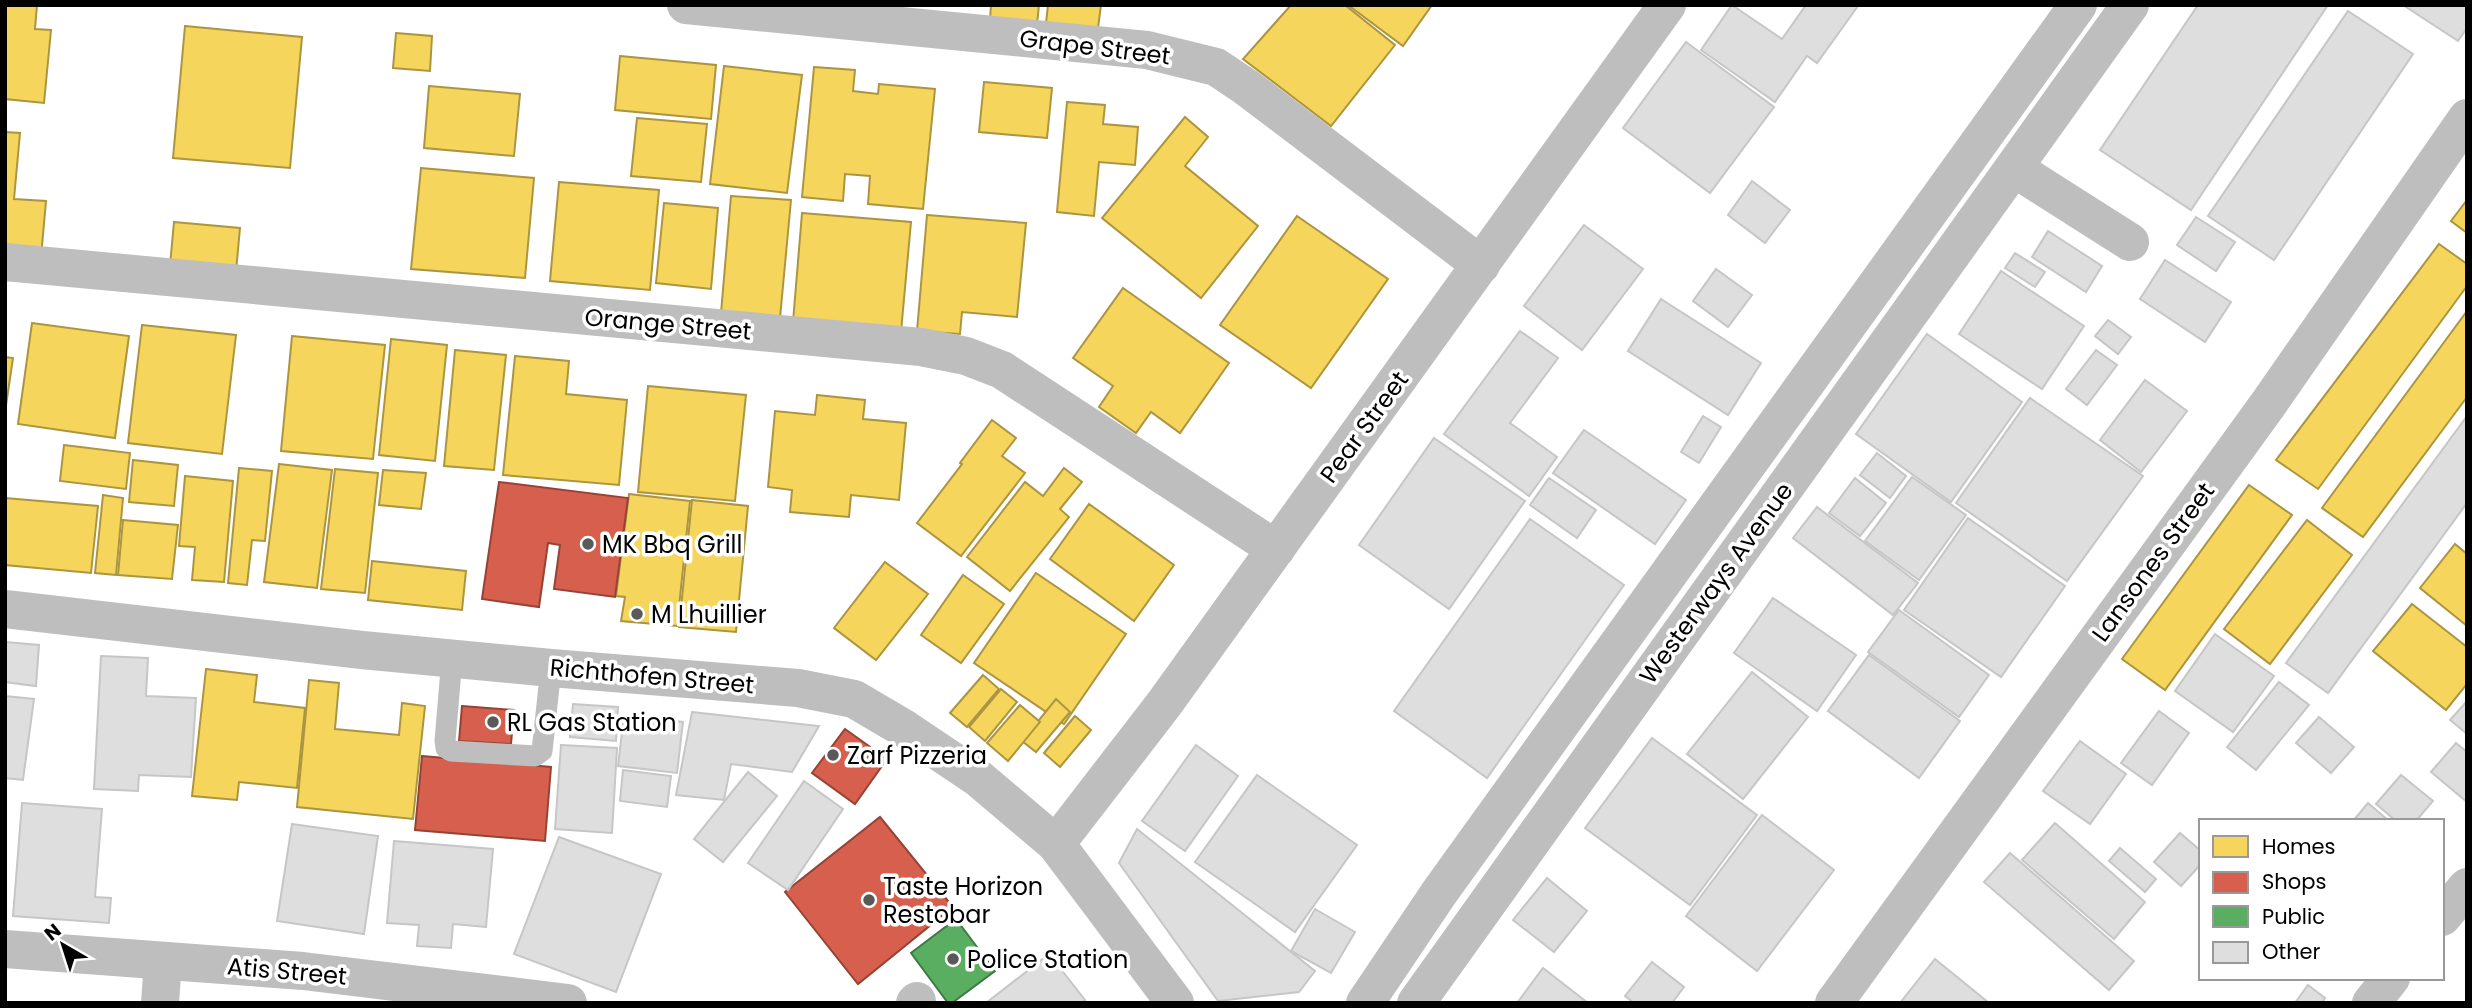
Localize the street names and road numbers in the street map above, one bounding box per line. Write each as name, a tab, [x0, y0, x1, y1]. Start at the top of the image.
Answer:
street label: Grape Street	[1018, 21, 1172, 73]
street label: Orange Street	[583, 300, 753, 348]
street label: Pear Street	[1312, 364, 1416, 490]
street label: Westerways Avenue	[1632, 475, 1800, 691]
street label: Lansones Street	[2084, 476, 2222, 648]
street label: Richthofen Street	[549, 651, 755, 701]
street label: Atis Street	[226, 949, 348, 993]

